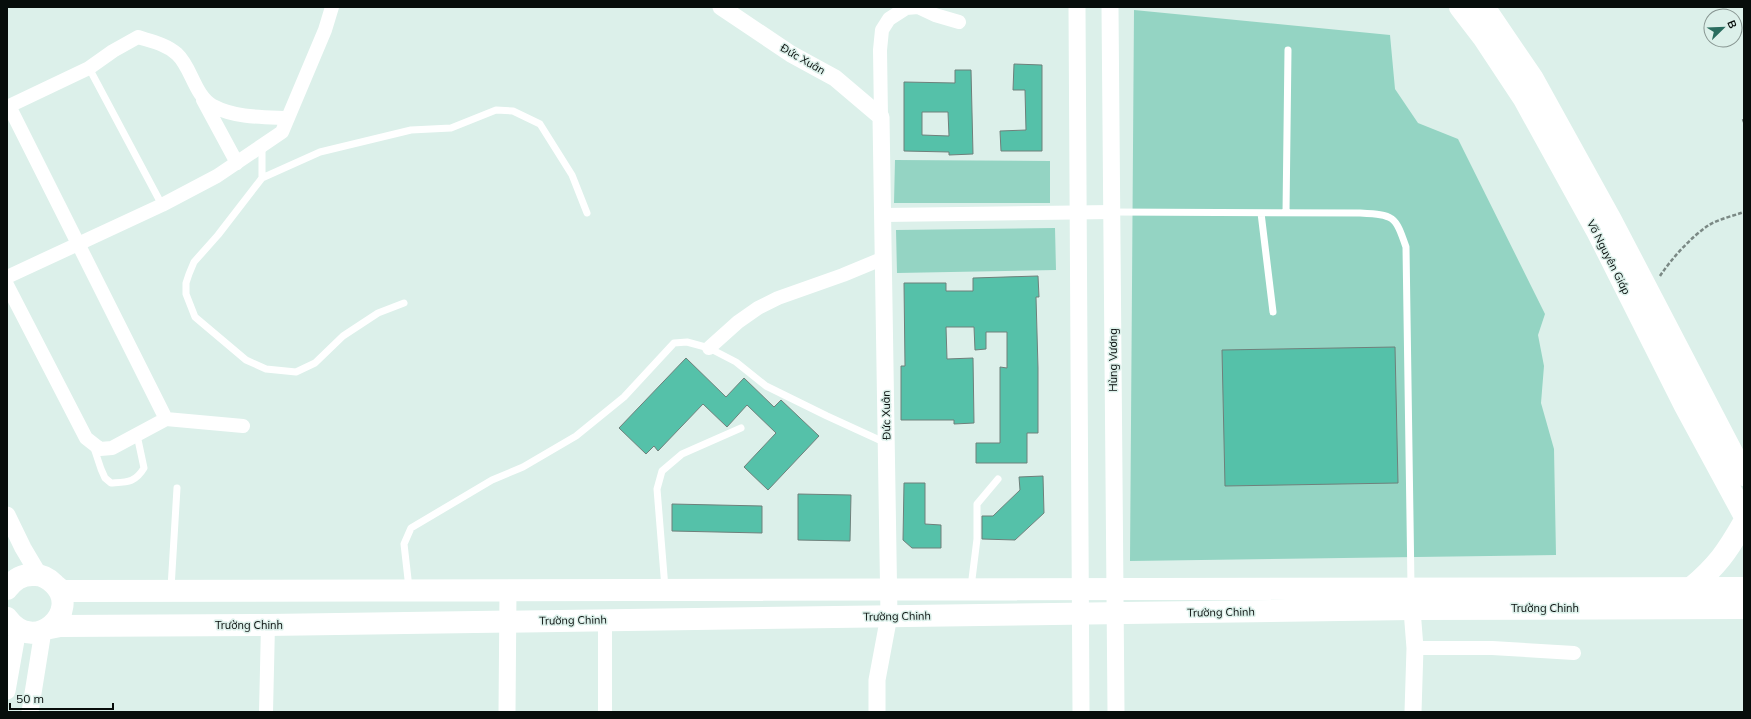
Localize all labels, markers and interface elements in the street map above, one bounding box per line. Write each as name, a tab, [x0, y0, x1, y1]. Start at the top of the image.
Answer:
north arrow	[1703, 8, 1743, 48]
text: B	[1724, 18, 1740, 31]
street label: Đức Xuân	[778, 41, 828, 77]
street label: Võ Nguyên Giáp	[1584, 217, 1634, 297]
street label: Hùng Vương	[1106, 328, 1120, 392]
street label: Đức Xuân	[879, 390, 893, 440]
street label: Trường Chinh	[1511, 601, 1579, 615]
street label: Trường Chinh	[1187, 604, 1255, 620]
street label: Trường Chinh	[863, 608, 931, 624]
street label: Trường Chinh	[539, 612, 607, 628]
street label: Trường Chinh	[215, 618, 283, 632]
scale bar	[10, 685, 113, 711]
text: 50 m	[16, 691, 44, 706]

